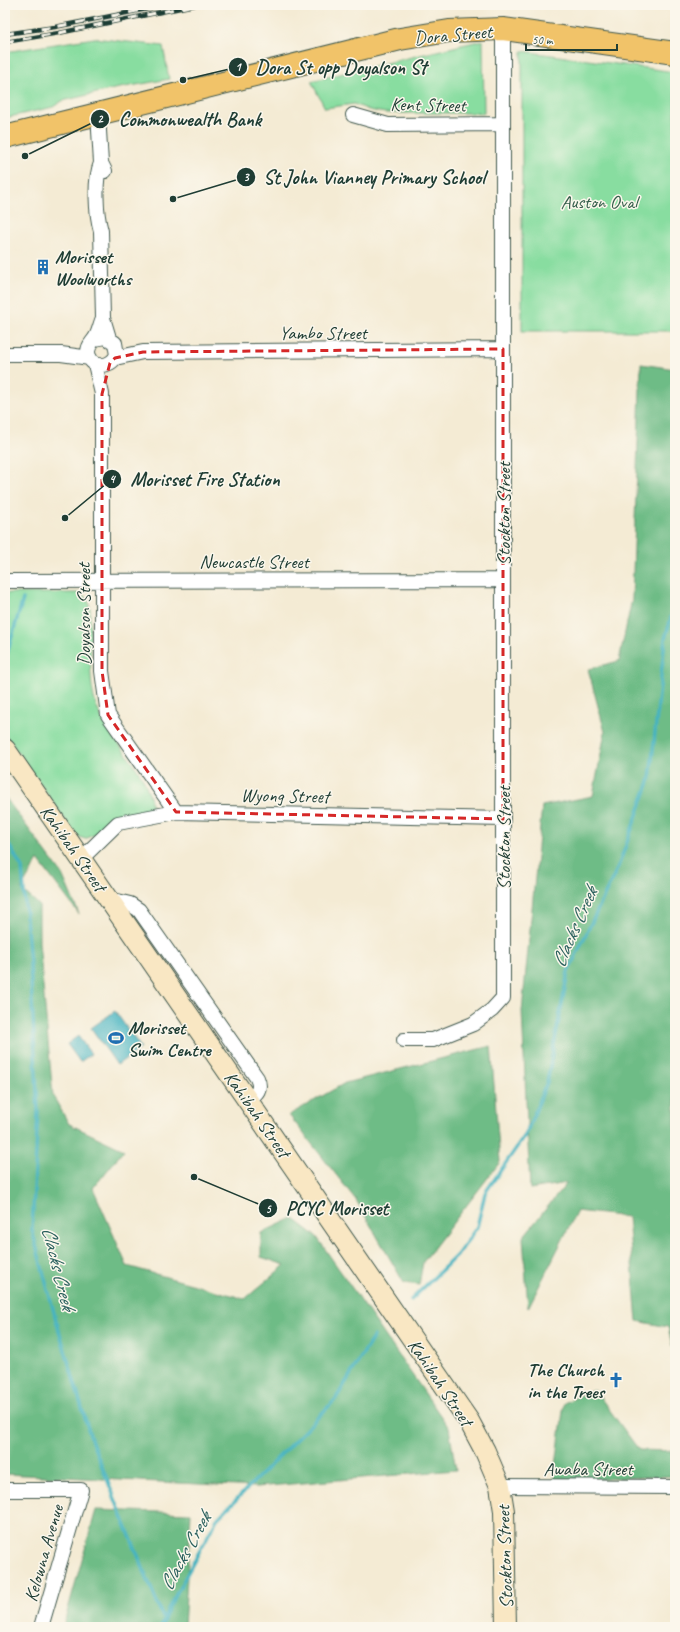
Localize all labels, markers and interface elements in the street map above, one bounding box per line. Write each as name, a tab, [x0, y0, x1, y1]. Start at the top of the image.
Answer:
street label: Dora Street	[413, 19, 495, 50]
scale bar	[526, 26, 617, 52]
text: 50 m	[532, 32, 554, 48]
callout: Dora St opp Doyalson St	[228, 51, 435, 83]
text: Dora St opp Doyalson St	[256, 55, 430, 81]
text: 1	[235, 59, 242, 75]
street label: Kent Street	[390, 92, 468, 118]
callout: Commonwealth Bank	[90, 103, 269, 135]
text: Commonwealth Bank	[119, 107, 263, 132]
text: 2	[97, 111, 104, 127]
callout: St John Vianney Primary School	[236, 161, 493, 193]
text: St John Vianney Primary School	[263, 165, 489, 190]
text: 3	[243, 169, 250, 185]
park label: Auston Oval	[561, 190, 641, 214]
place label: Morisset Woolworths	[55, 245, 133, 291]
building icon: Morisset Woolworths	[34, 258, 52, 276]
street label: Yambo Street	[279, 321, 369, 345]
street label: Stockton Street	[492, 461, 516, 566]
callout: Morisset Fire Station	[102, 463, 288, 495]
text: Morisset Fire Station	[130, 467, 280, 492]
text: 4	[109, 471, 116, 487]
street label: Newcastle Street	[199, 550, 311, 574]
street label: Doyalson Street	[72, 561, 96, 665]
street label: Wyong Street	[241, 783, 332, 809]
street label: Stockton Street	[492, 785, 516, 890]
street label: Kahibah Street	[35, 801, 113, 899]
water label: Clacks Creek	[546, 880, 605, 971]
place label: Morisset Swim Centre	[128, 1016, 212, 1062]
sports icon: Morisset Swim Centre	[107, 1029, 125, 1047]
street label: Kahibah Street	[219, 1067, 297, 1165]
callout: PCYC Morisset	[258, 1192, 397, 1224]
text: PCYC Morisset	[286, 1196, 391, 1221]
text: 5	[265, 1201, 272, 1217]
water label: Clacks Creek	[36, 1224, 82, 1316]
street label: Kahibah Street	[402, 1334, 480, 1433]
place label: The Church in the Trees	[527, 1358, 606, 1404]
church icon: The Church in the Trees	[607, 1371, 625, 1389]
street label: Awaba Street	[543, 1457, 634, 1481]
street label: Kelowna Avenue	[19, 1500, 70, 1604]
street label: Stockton Street	[491, 1503, 519, 1609]
water label: Clacks Creek	[154, 1505, 219, 1594]

